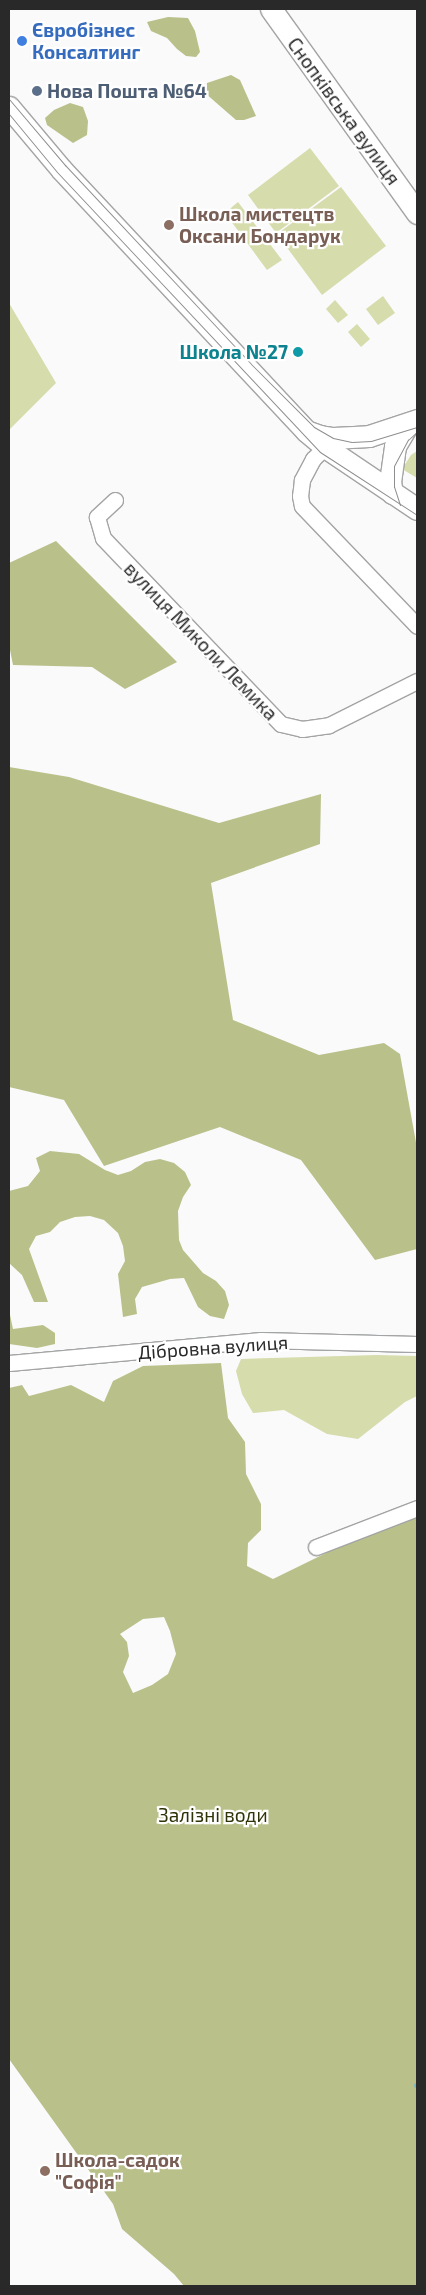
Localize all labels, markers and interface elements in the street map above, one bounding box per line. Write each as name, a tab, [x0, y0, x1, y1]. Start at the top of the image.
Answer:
place label: Євробізнес Консалтинг	[32, 19, 140, 63]
street label: Снопківська вулиця	[283, 33, 405, 189]
marker: Євробізнес Консалтинг	[16, 35, 28, 47]
place label: Нова Пошта №64	[47, 80, 207, 102]
marker: Нова Пошта №64	[31, 85, 43, 97]
place label: Школа мистецтв Оксани Бондарук	[179, 203, 341, 247]
marker: Школа мистецтв Оксани Бондарук	[163, 219, 175, 231]
place label: Школа №27	[179, 341, 288, 363]
marker: Школа №27	[292, 346, 304, 358]
street label: вулиця Миколи Лемика	[120, 557, 282, 725]
street label: Дібровна вулиця	[137, 1330, 289, 1364]
park label: Залізні води	[158, 1804, 268, 1826]
place label: Школа-садок "Софія"	[55, 2149, 180, 2193]
marker: Школа-садок "Софія"	[39, 2165, 51, 2177]

